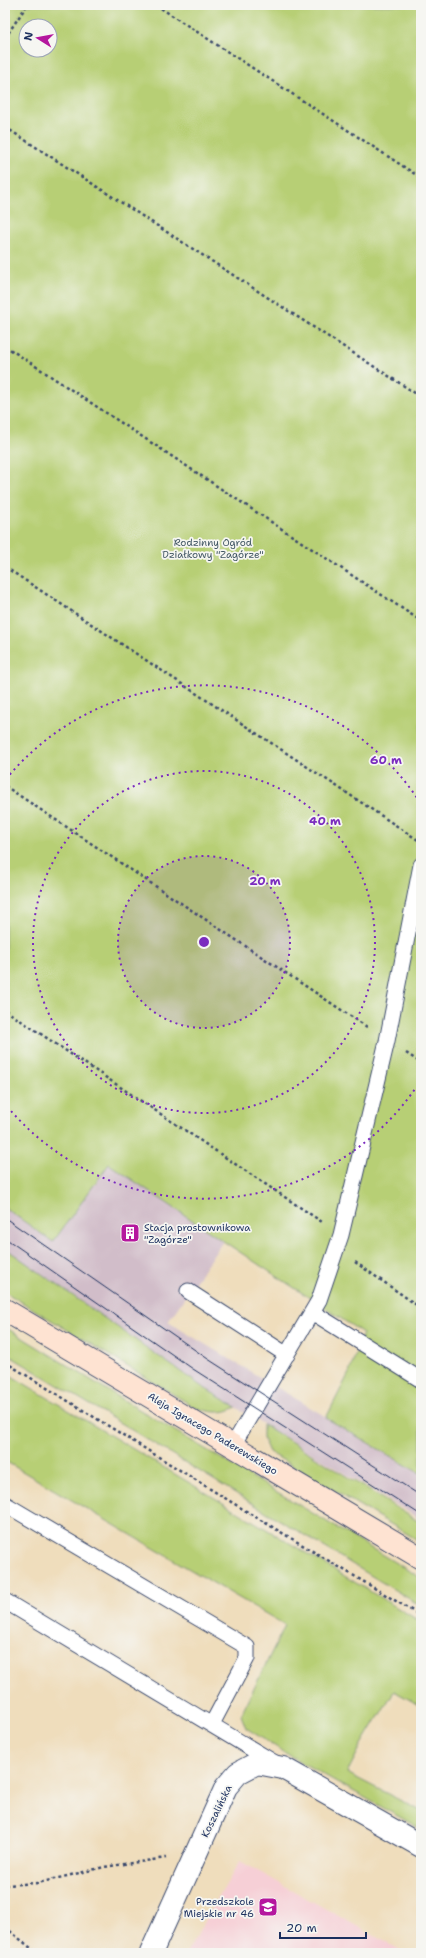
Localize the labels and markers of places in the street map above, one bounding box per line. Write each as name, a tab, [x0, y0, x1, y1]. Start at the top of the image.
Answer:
centre of rings	[197, 935, 211, 949]
place label: Stacja prostownikowa "Zagórze"	[144, 1221, 251, 1246]
building icon: Stacja prostownikowa "Zagórze"	[119, 1222, 141, 1244]
place label: Przedszkole Miejskie nr 46	[184, 1895, 254, 1920]
school or university icon: Przedszkole Miejskie nr 46	[257, 1896, 279, 1918]

